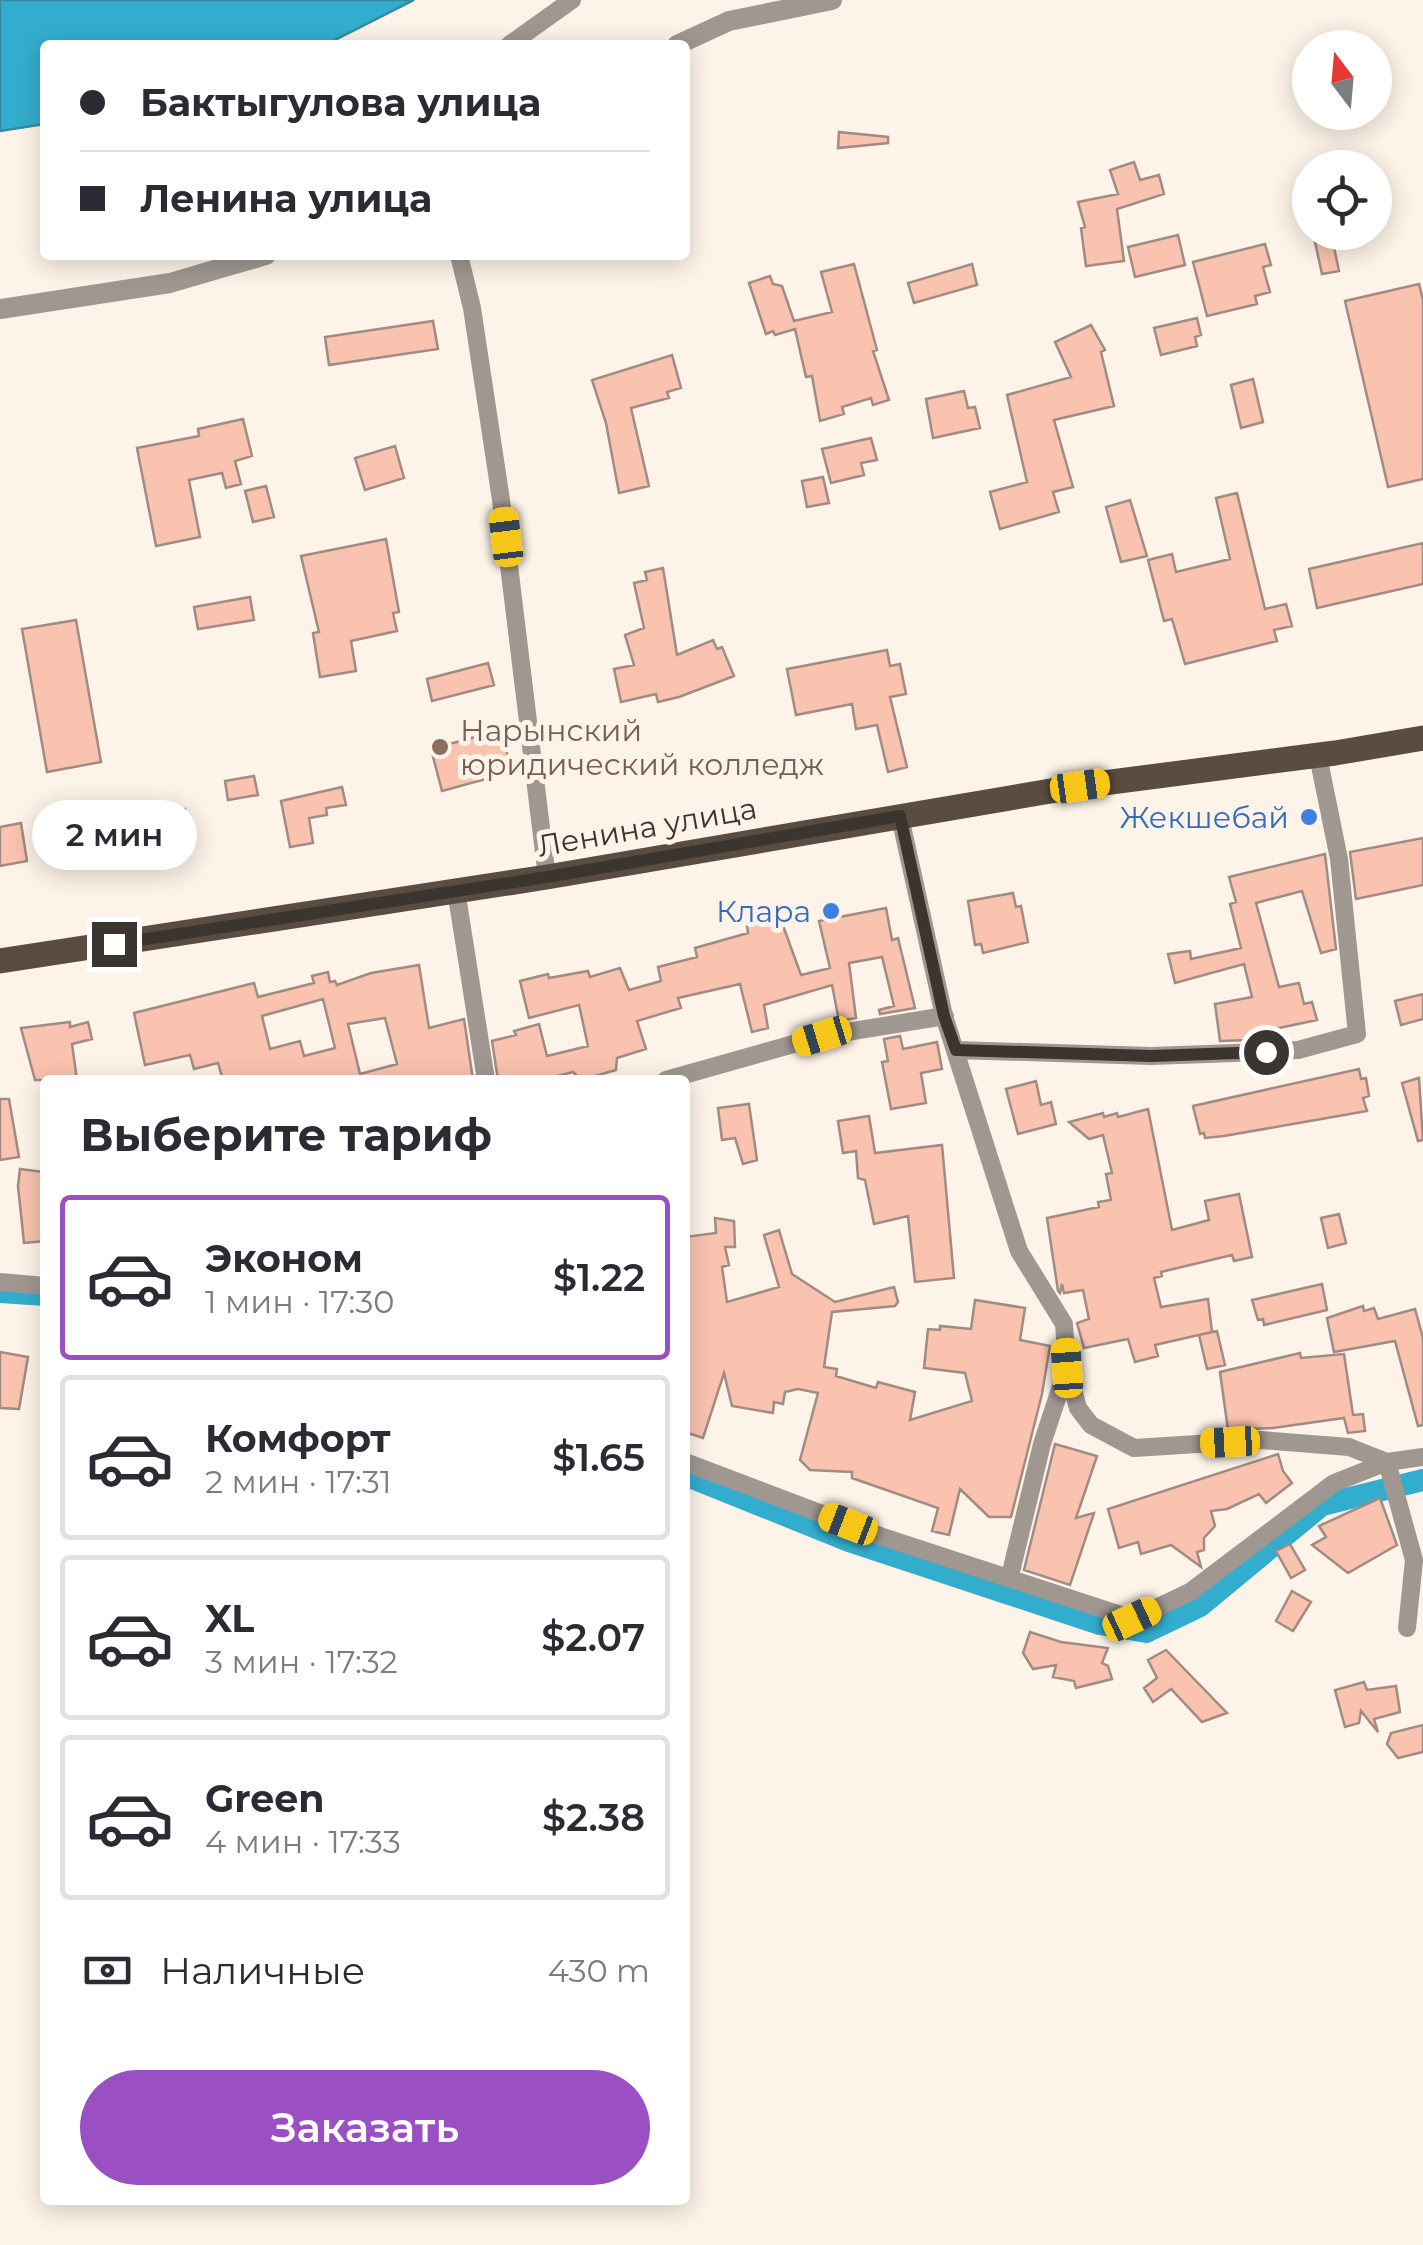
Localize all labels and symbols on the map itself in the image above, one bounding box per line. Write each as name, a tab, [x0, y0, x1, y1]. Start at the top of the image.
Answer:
north arrow	[1292, 30, 1392, 130]
car	[487, 505, 525, 569]
place label: Нарынский юридический колледж	[460, 712, 824, 783]
marker: Нарынский юридический колледж	[429, 736, 451, 758]
car	[1048, 767, 1112, 805]
street label: Ленина улица	[534, 789, 760, 865]
callout: 2 мин	[32, 799, 196, 869]
place label: Жекшебай	[1119, 799, 1289, 836]
marker: Жекшебай	[1298, 806, 1320, 828]
place label: Клара	[716, 893, 811, 930]
marker: Клара	[820, 900, 842, 922]
route end	[92, 922, 137, 967]
car	[789, 1013, 855, 1059]
route start	[1244, 1030, 1289, 1075]
car	[1050, 1337, 1084, 1399]
car	[1199, 1425, 1261, 1459]
car	[815, 1499, 881, 1549]
car	[1098, 1593, 1166, 1645]

